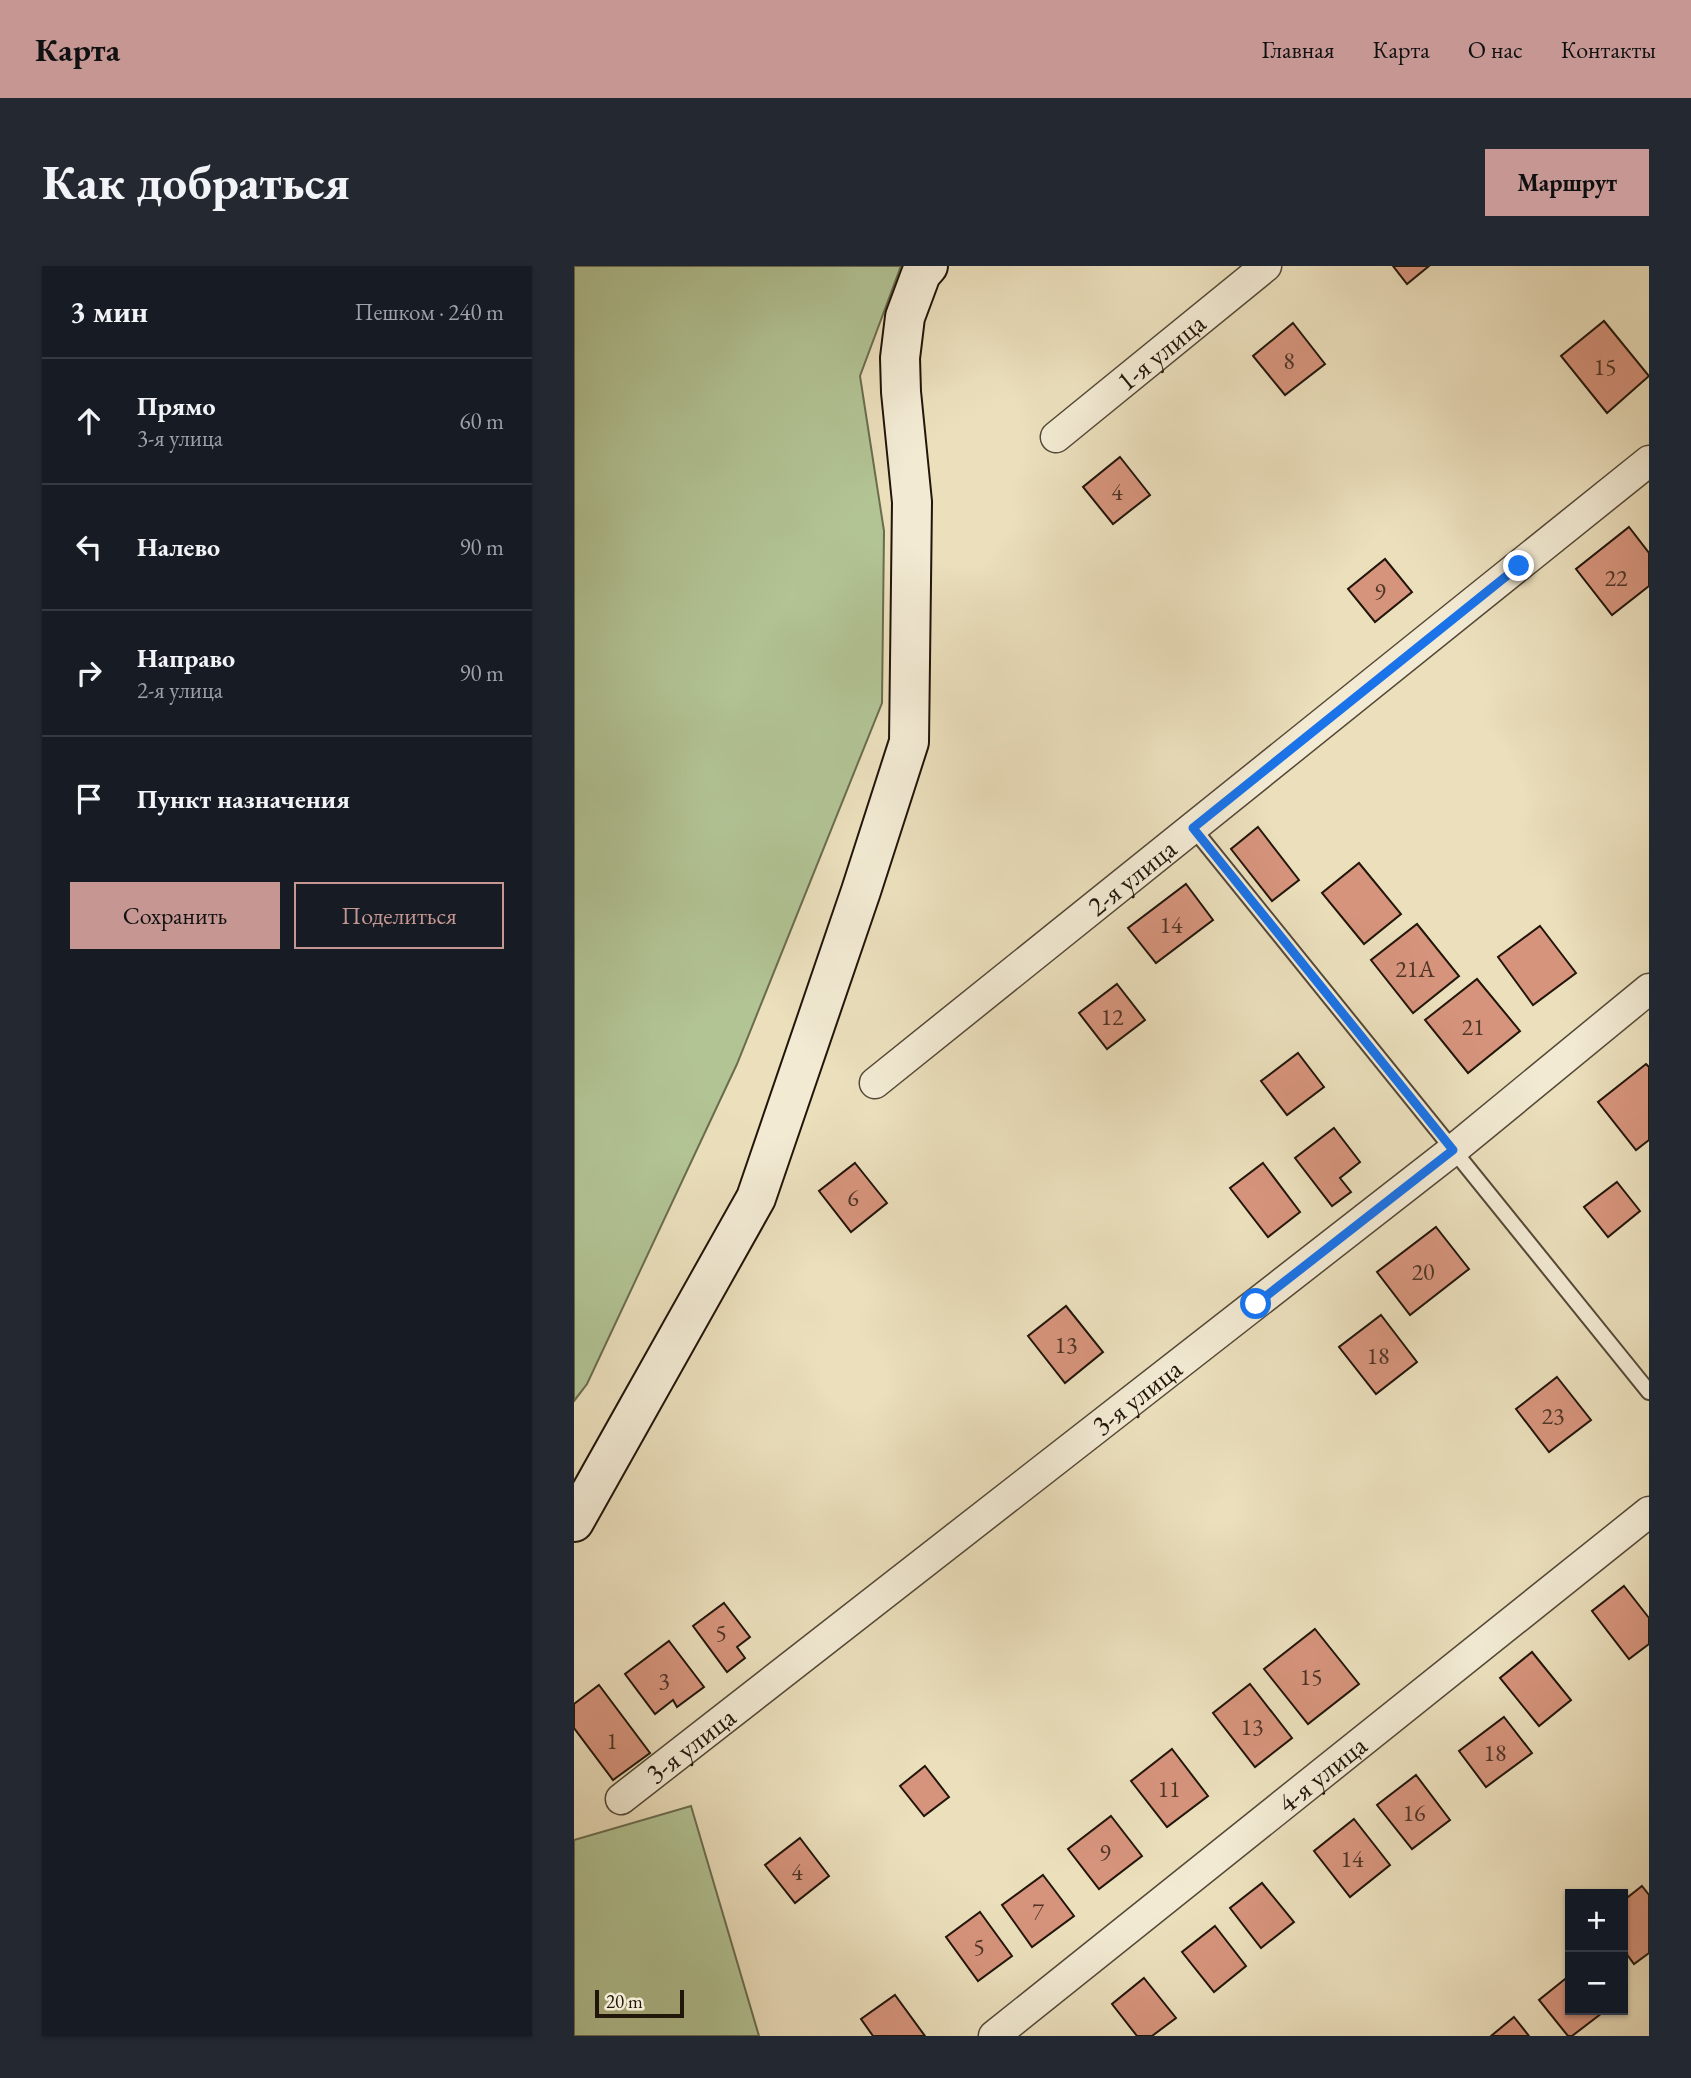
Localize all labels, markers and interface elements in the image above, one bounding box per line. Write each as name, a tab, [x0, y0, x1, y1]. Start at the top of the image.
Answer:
text: Карта	[35, 28, 120, 71]
text: Главная	[1261, 34, 1335, 65]
text: Карта	[1373, 34, 1430, 65]
text: О нас	[1468, 34, 1523, 65]
text: Контакты	[1561, 34, 1656, 65]
button: Маршрут	[1485, 149, 1649, 216]
text: Как добраться	[42, 150, 350, 214]
text: 3 мин	[70, 292, 148, 331]
text: Пешком · 240 m	[355, 297, 504, 327]
street label: 1-я улица	[1109, 304, 1213, 399]
house number: 8	[1283, 345, 1295, 376]
house number: 15	[1593, 351, 1617, 382]
text: Прямо	[137, 389, 216, 423]
icon: ahead	[70, 402, 108, 440]
text: 60 m	[459, 406, 504, 436]
text: 3-я улица	[137, 423, 223, 453]
house number: 4	[1111, 476, 1123, 507]
icon: left	[70, 528, 108, 566]
text: Налево	[137, 530, 220, 564]
text: 90 m	[459, 532, 504, 562]
route end	[1503, 550, 1534, 581]
house number: 22	[1604, 562, 1628, 593]
house number: 9	[1374, 576, 1386, 607]
text: Направо	[137, 641, 235, 675]
icon: right	[70, 654, 108, 692]
text: 90 m	[459, 658, 504, 688]
text: 2-я улица	[137, 675, 223, 705]
icon: arrive	[70, 780, 108, 818]
text: Пункт назначения	[137, 782, 350, 816]
street label: 2-я улица	[1079, 830, 1184, 924]
button: Сохранить	[70, 882, 280, 949]
button: Поделиться	[294, 882, 504, 949]
house number: 14	[1159, 909, 1183, 940]
house number: 21А	[1395, 953, 1435, 984]
house number: 12	[1100, 1001, 1124, 1032]
house number: 21	[1461, 1011, 1485, 1042]
house number: 6	[847, 1182, 859, 1213]
house number: 20	[1411, 1256, 1435, 1287]
route start	[1240, 1288, 1271, 1319]
house number: 13	[1054, 1329, 1078, 1360]
house number: 18	[1366, 1340, 1390, 1371]
street label: 3-я улица	[1084, 1350, 1190, 1443]
house number: 23	[1541, 1400, 1565, 1431]
house number: 5	[715, 1617, 727, 1648]
house number: 15	[1299, 1661, 1323, 1692]
house number: 3	[658, 1665, 670, 1696]
street label: 3-я улица	[638, 1698, 743, 1791]
house number: 13	[1240, 1711, 1264, 1742]
house number: 1	[606, 1725, 618, 1756]
street label: 4-я улица	[1270, 1726, 1375, 1820]
house number: 18	[1483, 1737, 1507, 1768]
house number: 11	[1157, 1773, 1181, 1804]
house number: 16	[1402, 1797, 1426, 1828]
house number: 9	[1099, 1837, 1111, 1868]
house number: 14	[1340, 1843, 1364, 1874]
house number: 4	[791, 1856, 803, 1887]
map controls	[1565, 1889, 1628, 2015]
button: +	[1565, 1889, 1628, 1952]
house number: 7	[1032, 1896, 1044, 1927]
house number: 5	[973, 1931, 985, 1962]
button: −	[1565, 1952, 1628, 2015]
scale bar	[595, 1987, 684, 2019]
text: 20 m	[606, 1989, 643, 2014]

